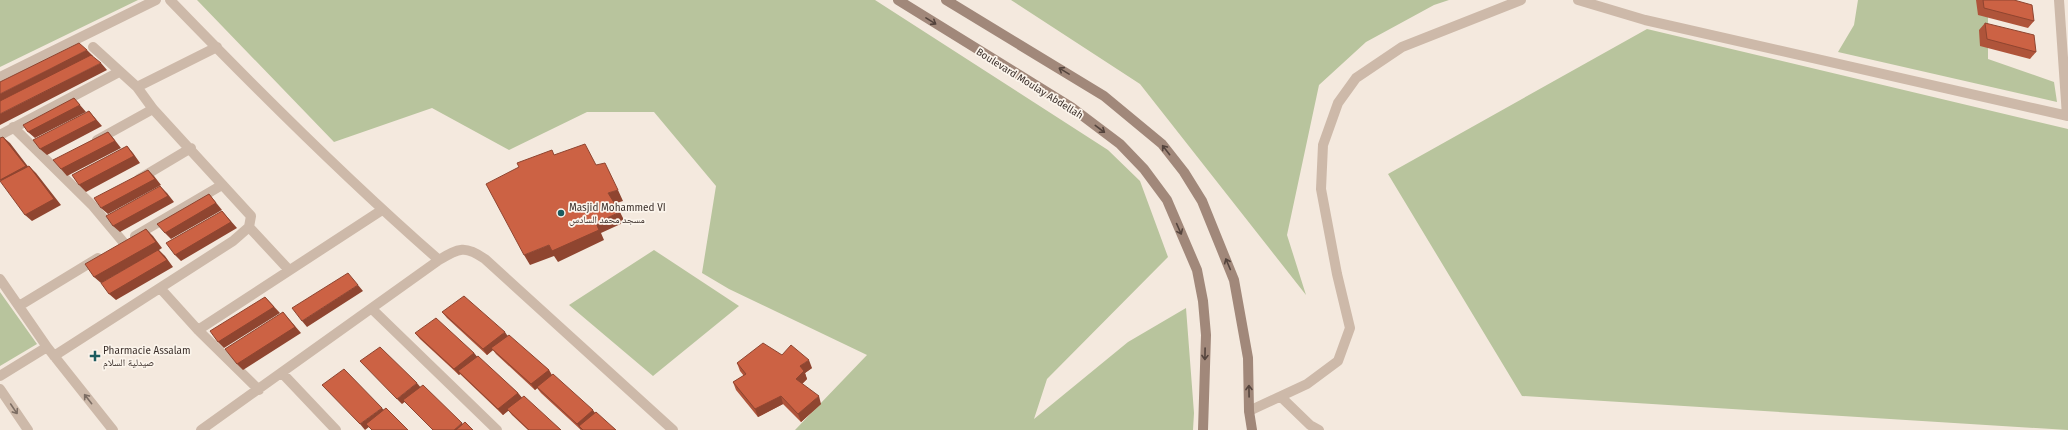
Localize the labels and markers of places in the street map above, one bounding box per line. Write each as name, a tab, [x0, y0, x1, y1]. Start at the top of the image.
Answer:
place label: Masjid Mohammed VI مسجد محمد السادس	[569, 202, 666, 226]
marker: Masjid Mohammed VI مسجد محمد السادس	[556, 208, 566, 218]
place label: Pharmacie Assalam صيدلية السلام	[103, 345, 191, 370]
marker: Pharmacie Assalam صيدلية السلام	[90, 351, 100, 361]

